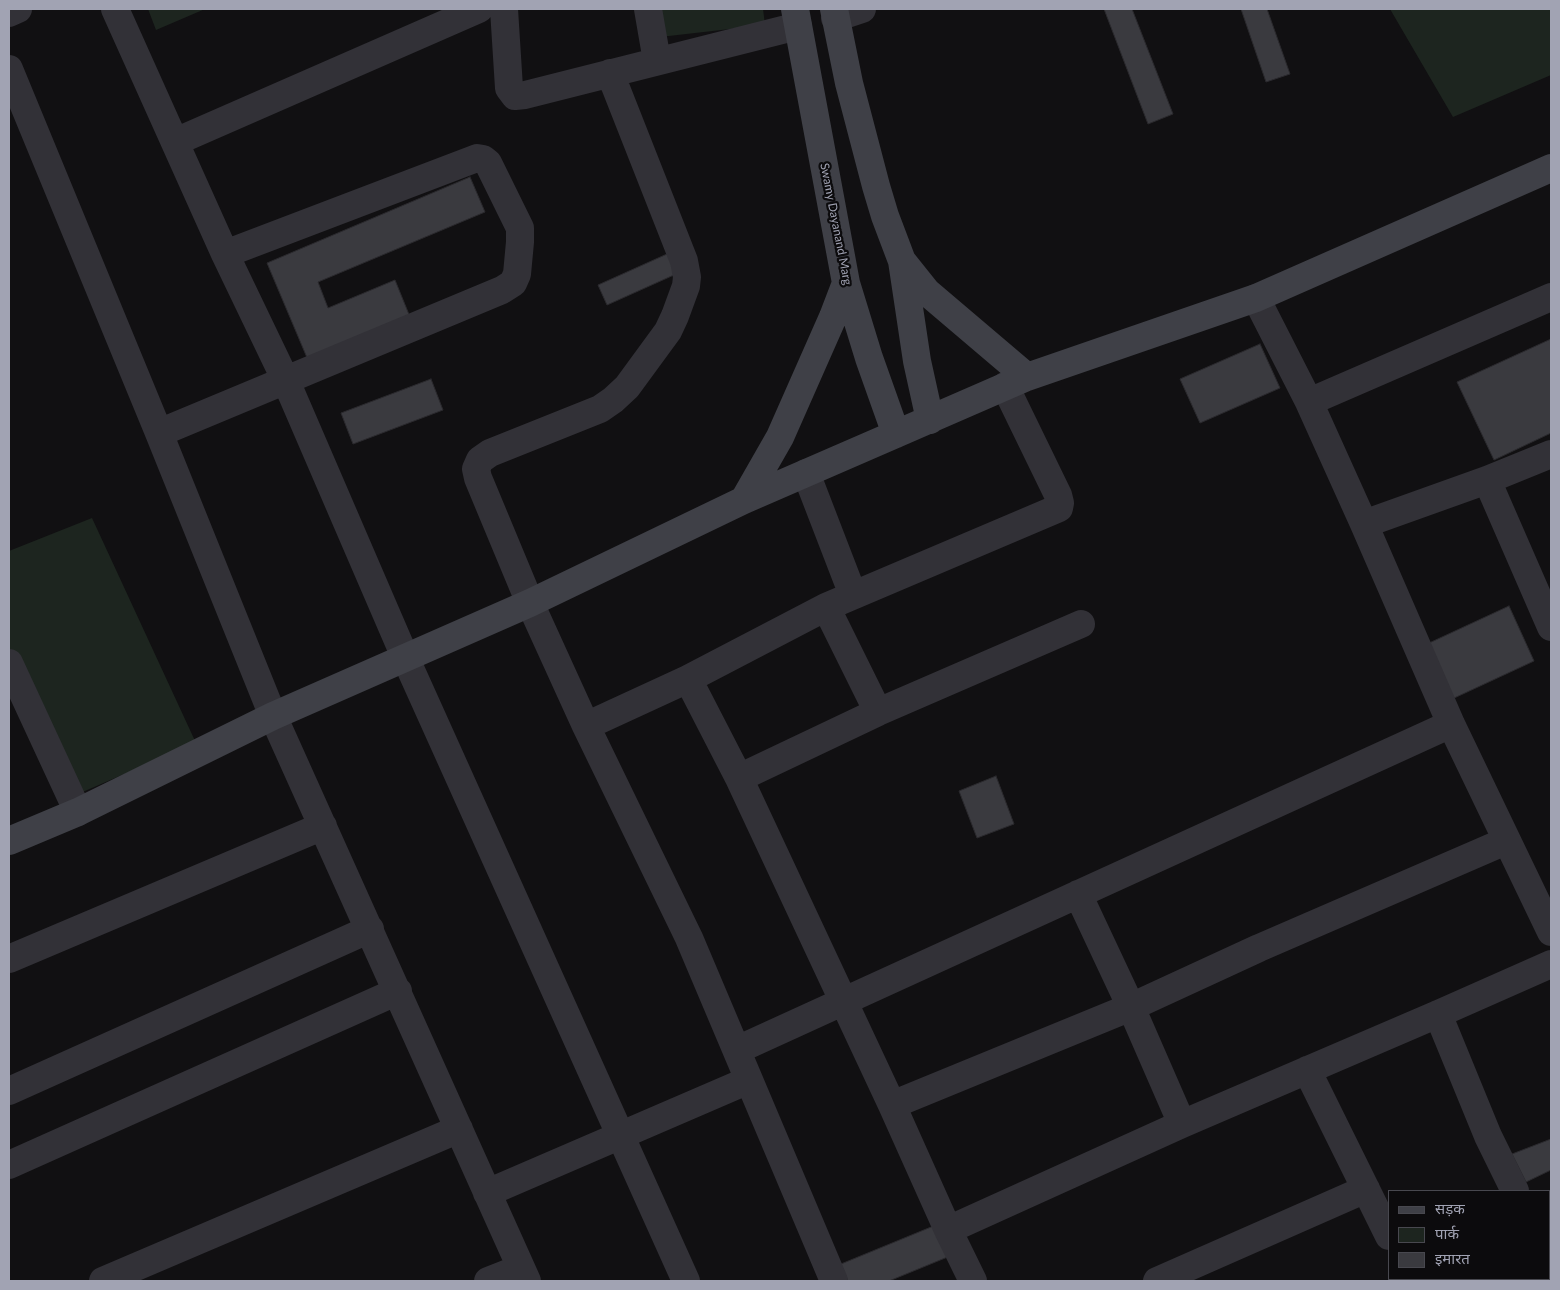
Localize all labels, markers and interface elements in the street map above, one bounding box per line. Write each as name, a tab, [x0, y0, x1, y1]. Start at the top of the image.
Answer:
street label: Swamy Dayanand Marg	[817, 162, 855, 286]
legend	[1388, 1190, 1550, 1280]
text: सड़क	[1435, 1199, 1465, 1217]
text: पार्क	[1435, 1224, 1459, 1242]
text: इमारत	[1435, 1249, 1470, 1267]

